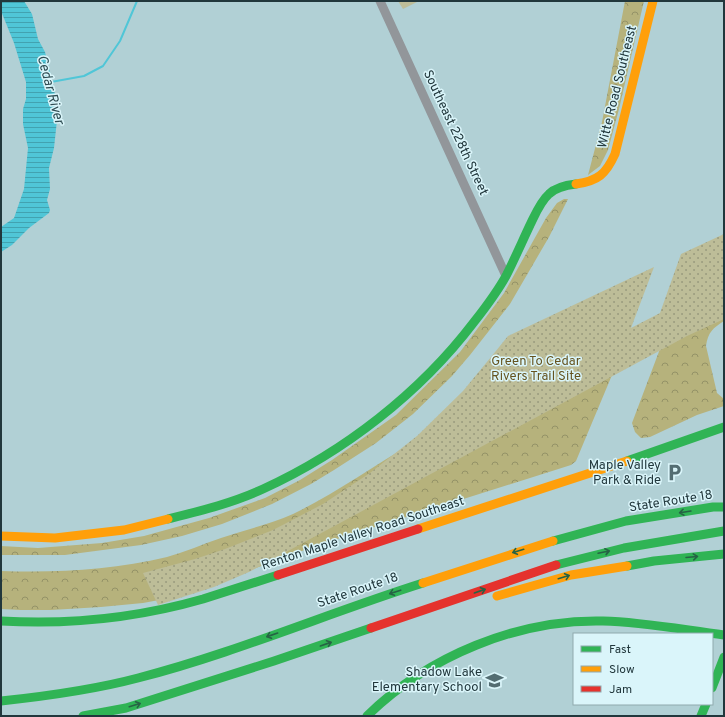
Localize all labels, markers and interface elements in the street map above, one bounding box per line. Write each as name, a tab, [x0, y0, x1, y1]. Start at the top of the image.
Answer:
street label: Witte Road Southeast	[595, 24, 641, 150]
water label: Cedar River	[33, 53, 68, 128]
street label: Southeast 228th Street	[419, 68, 491, 198]
park label: Green To Cedar Rivers Trail Site	[491, 354, 581, 385]
place label: Maple Valley Park & Ride	[589, 458, 661, 489]
parking icon: Maple Valley Park & Ride	[664, 463, 684, 483]
street label: State Route 18	[628, 487, 714, 517]
street label: Renton Maple Valley Road Southeast	[260, 494, 466, 574]
one-way arrow	[679, 508, 692, 516]
one-way arrow	[512, 548, 525, 555]
one-way arrow	[597, 548, 610, 556]
one-way arrow	[685, 553, 698, 561]
street label: State Route 18	[315, 570, 401, 612]
one-way arrow	[557, 573, 570, 580]
one-way arrow	[474, 587, 486, 595]
one-way arrow	[388, 589, 401, 596]
one-way arrow	[267, 632, 279, 640]
legend	[573, 633, 713, 705]
one-way arrow	[319, 640, 332, 647]
text: Fast	[609, 642, 631, 658]
text: Slow	[609, 662, 635, 678]
place label: Shadow Lake Elementary School	[372, 665, 482, 696]
school or university icon: Shadow Lake Elementary School	[485, 670, 505, 690]
text: Jam	[609, 682, 632, 698]
one-way arrow	[129, 701, 142, 708]

